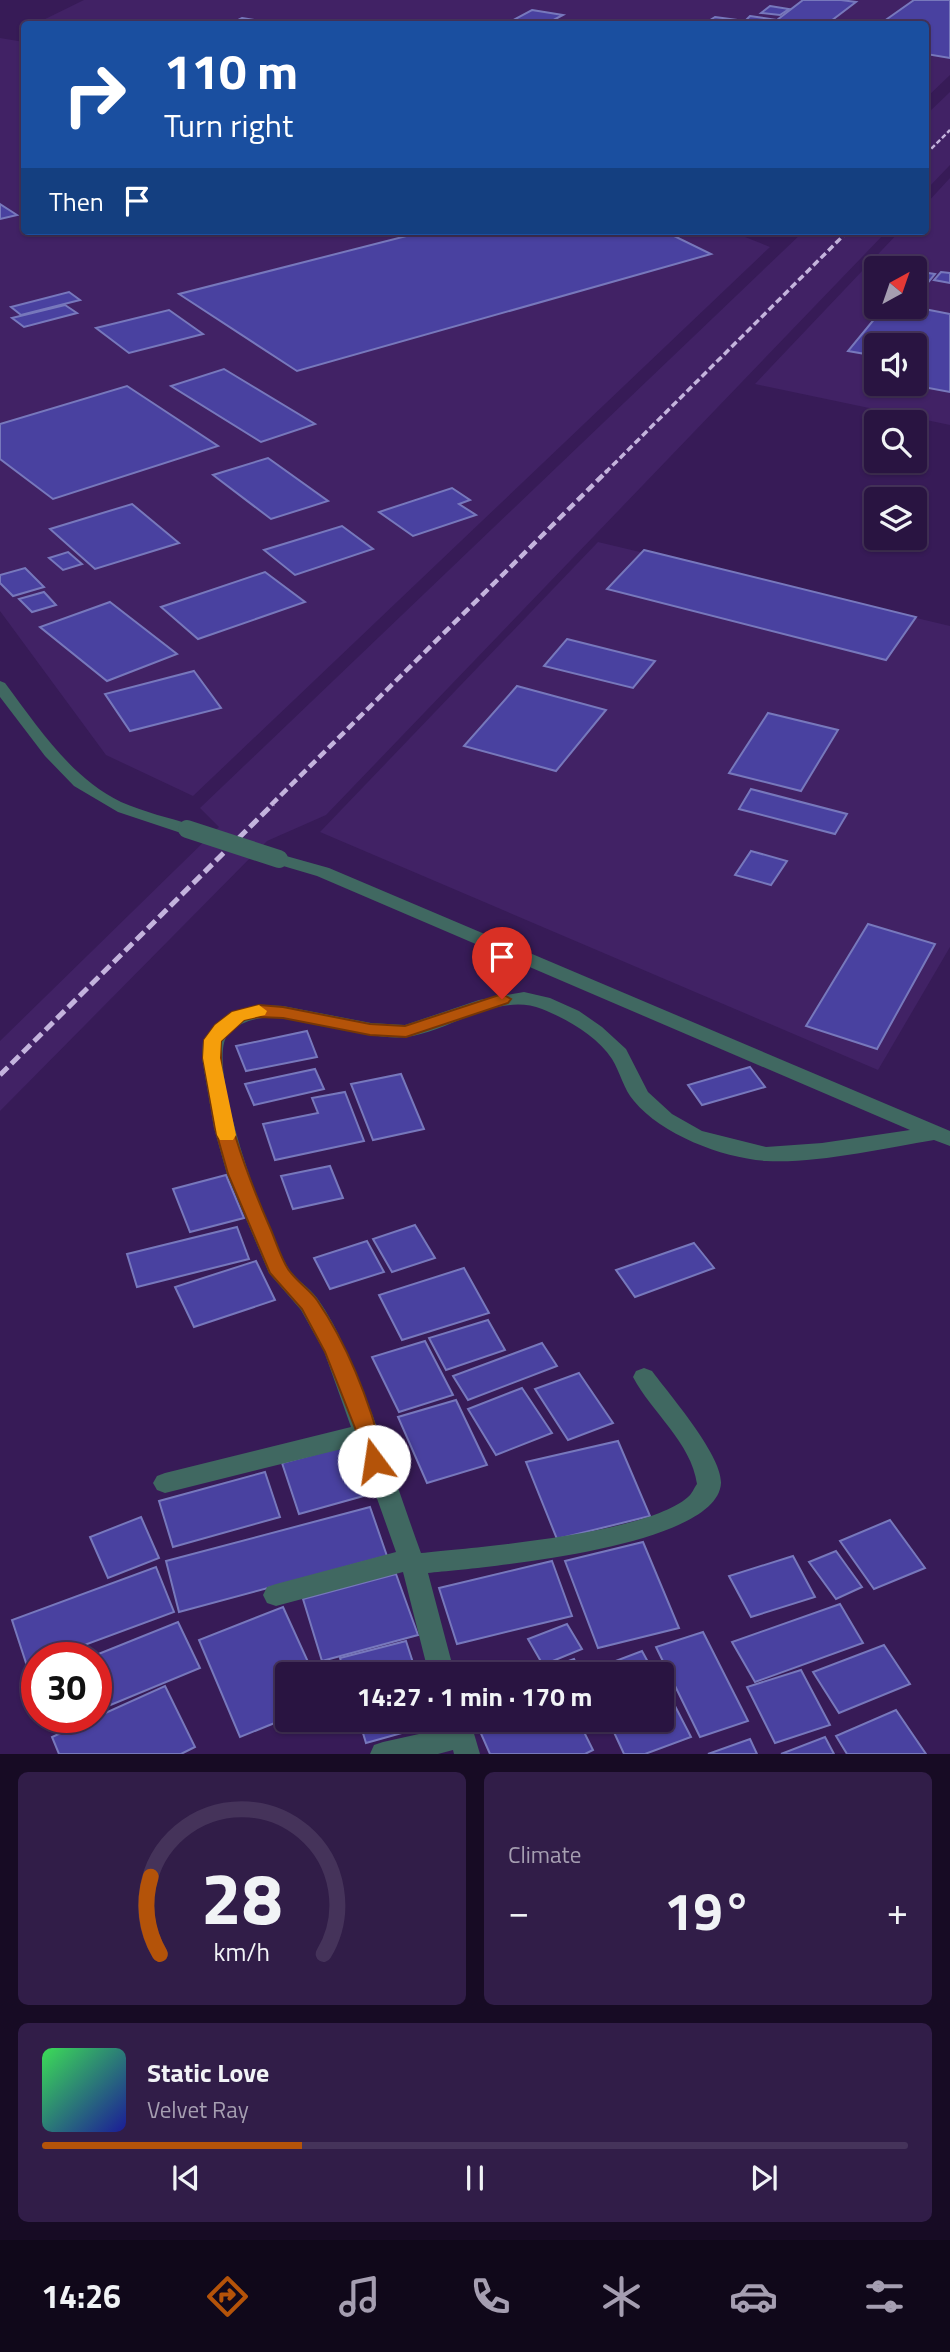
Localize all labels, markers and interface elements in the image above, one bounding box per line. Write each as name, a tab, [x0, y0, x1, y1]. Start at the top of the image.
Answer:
text: 110 m	[164, 33, 298, 108]
icon: right	[49, 49, 140, 140]
text: Turn right	[164, 101, 293, 149]
text: Then	[49, 182, 104, 221]
icon: arrive	[118, 182, 156, 220]
north arrow	[864, 256, 928, 318]
map controls	[864, 256, 927, 550]
button: sound	[864, 333, 927, 396]
button: search	[864, 410, 927, 473]
button: layers	[864, 487, 927, 550]
pin	[472, 927, 532, 999]
icon: arrive	[483, 938, 521, 976]
position arrow	[337, 1424, 411, 1498]
speed limit sign: 30	[21, 1642, 112, 1733]
text: 14:27 · 1 min · 170 m	[357, 1677, 592, 1716]
text: Climate	[508, 1837, 581, 1872]
text: 28	[201, 1843, 283, 1953]
text: 19°	[664, 1871, 752, 1950]
text: −	[508, 1882, 529, 1940]
text: +	[887, 1882, 908, 1940]
text: km/h	[214, 1933, 270, 1971]
text: Static Love	[147, 2053, 269, 2092]
text: Velvet Ray	[147, 2092, 249, 2127]
icon: previous	[167, 2159, 205, 2197]
icon: pause	[456, 2159, 494, 2197]
icon: next	[745, 2159, 783, 2197]
text: 14:26	[41, 2272, 121, 2320]
icon: directions	[203, 2272, 252, 2321]
icon: music	[335, 2272, 384, 2321]
icon: phone	[466, 2272, 515, 2321]
icon: climate	[597, 2272, 646, 2321]
icon: car	[729, 2272, 778, 2321]
icon: filters	[860, 2272, 909, 2321]

